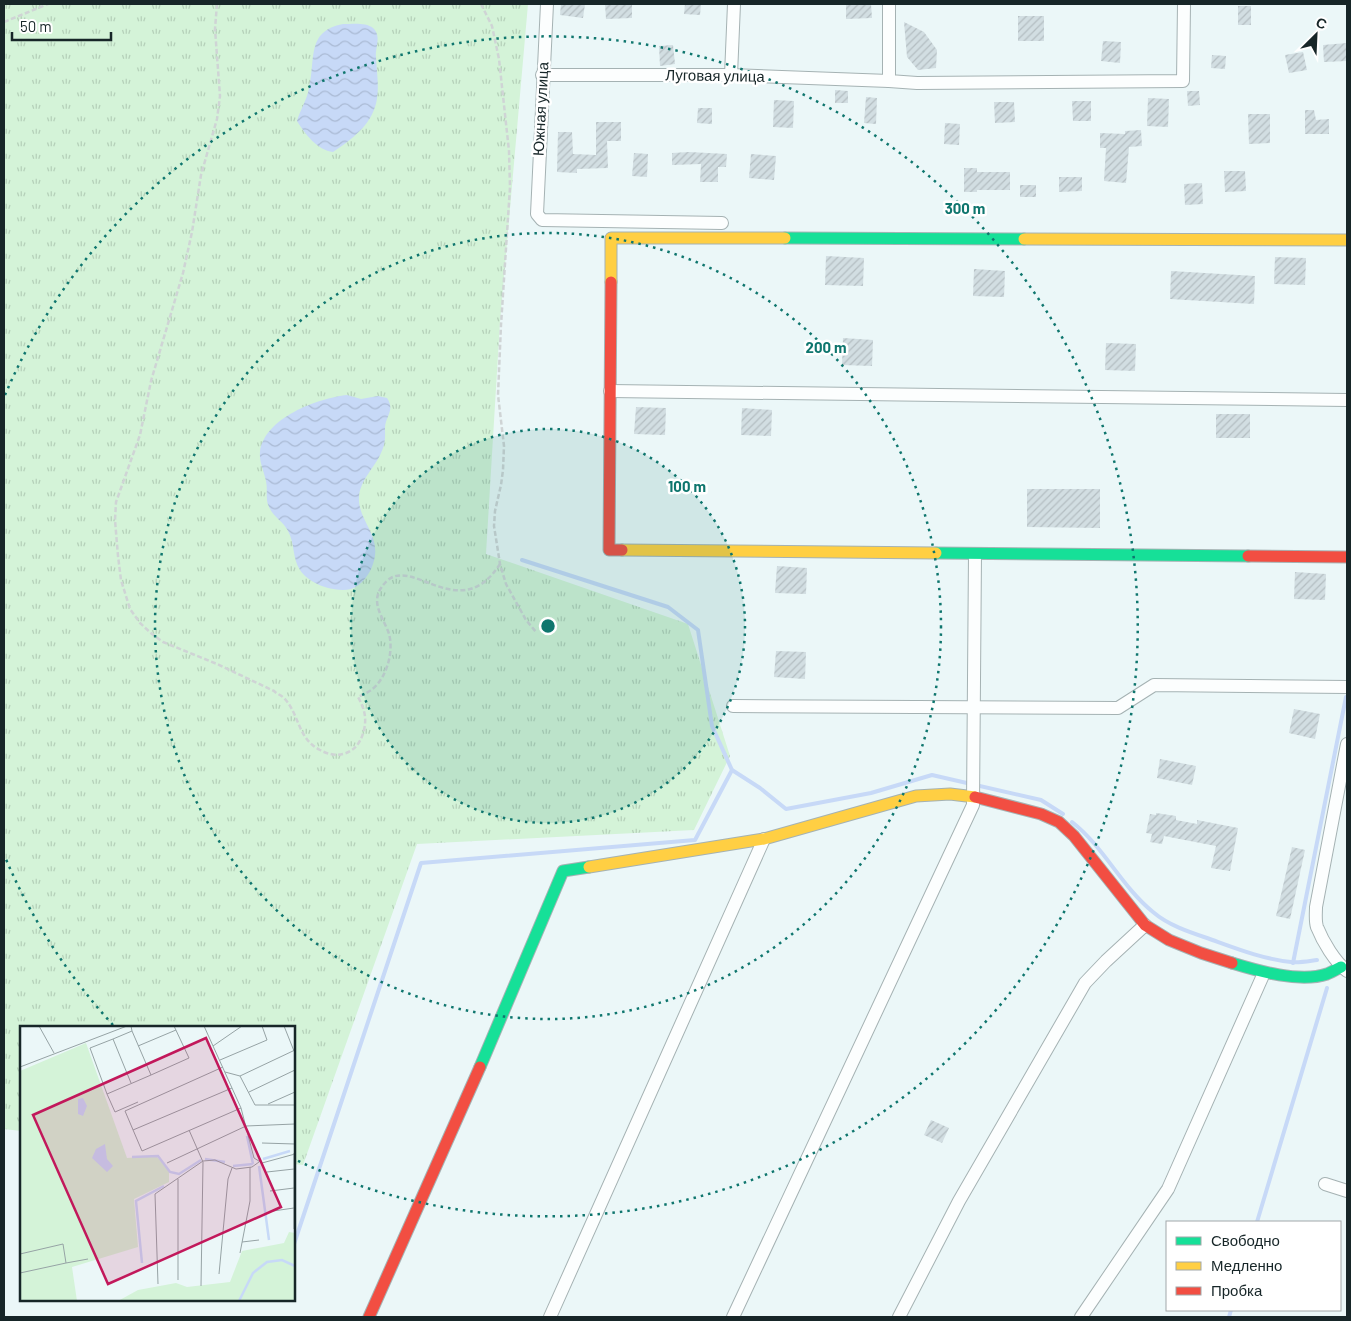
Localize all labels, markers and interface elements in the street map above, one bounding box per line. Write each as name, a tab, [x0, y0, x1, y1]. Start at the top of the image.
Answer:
scale bar	[12, 10, 111, 42]
north arrow	[1291, 10, 1341, 60]
text: С	[1313, 13, 1330, 32]
text: 50 m	[20, 17, 52, 35]
street label: Южная улица	[529, 61, 551, 156]
street label: Луговая улица	[665, 65, 766, 85]
text: 300 m	[945, 199, 985, 217]
text: 200 m	[805, 338, 847, 356]
text: 100 m	[668, 477, 706, 495]
centre of rings	[539, 617, 557, 635]
inset map	[20, 1026, 295, 1301]
legend	[1166, 1221, 1341, 1311]
text: Свободно	[1211, 1231, 1280, 1249]
text: Медленно	[1211, 1256, 1282, 1274]
text: Пробка	[1211, 1281, 1263, 1299]

